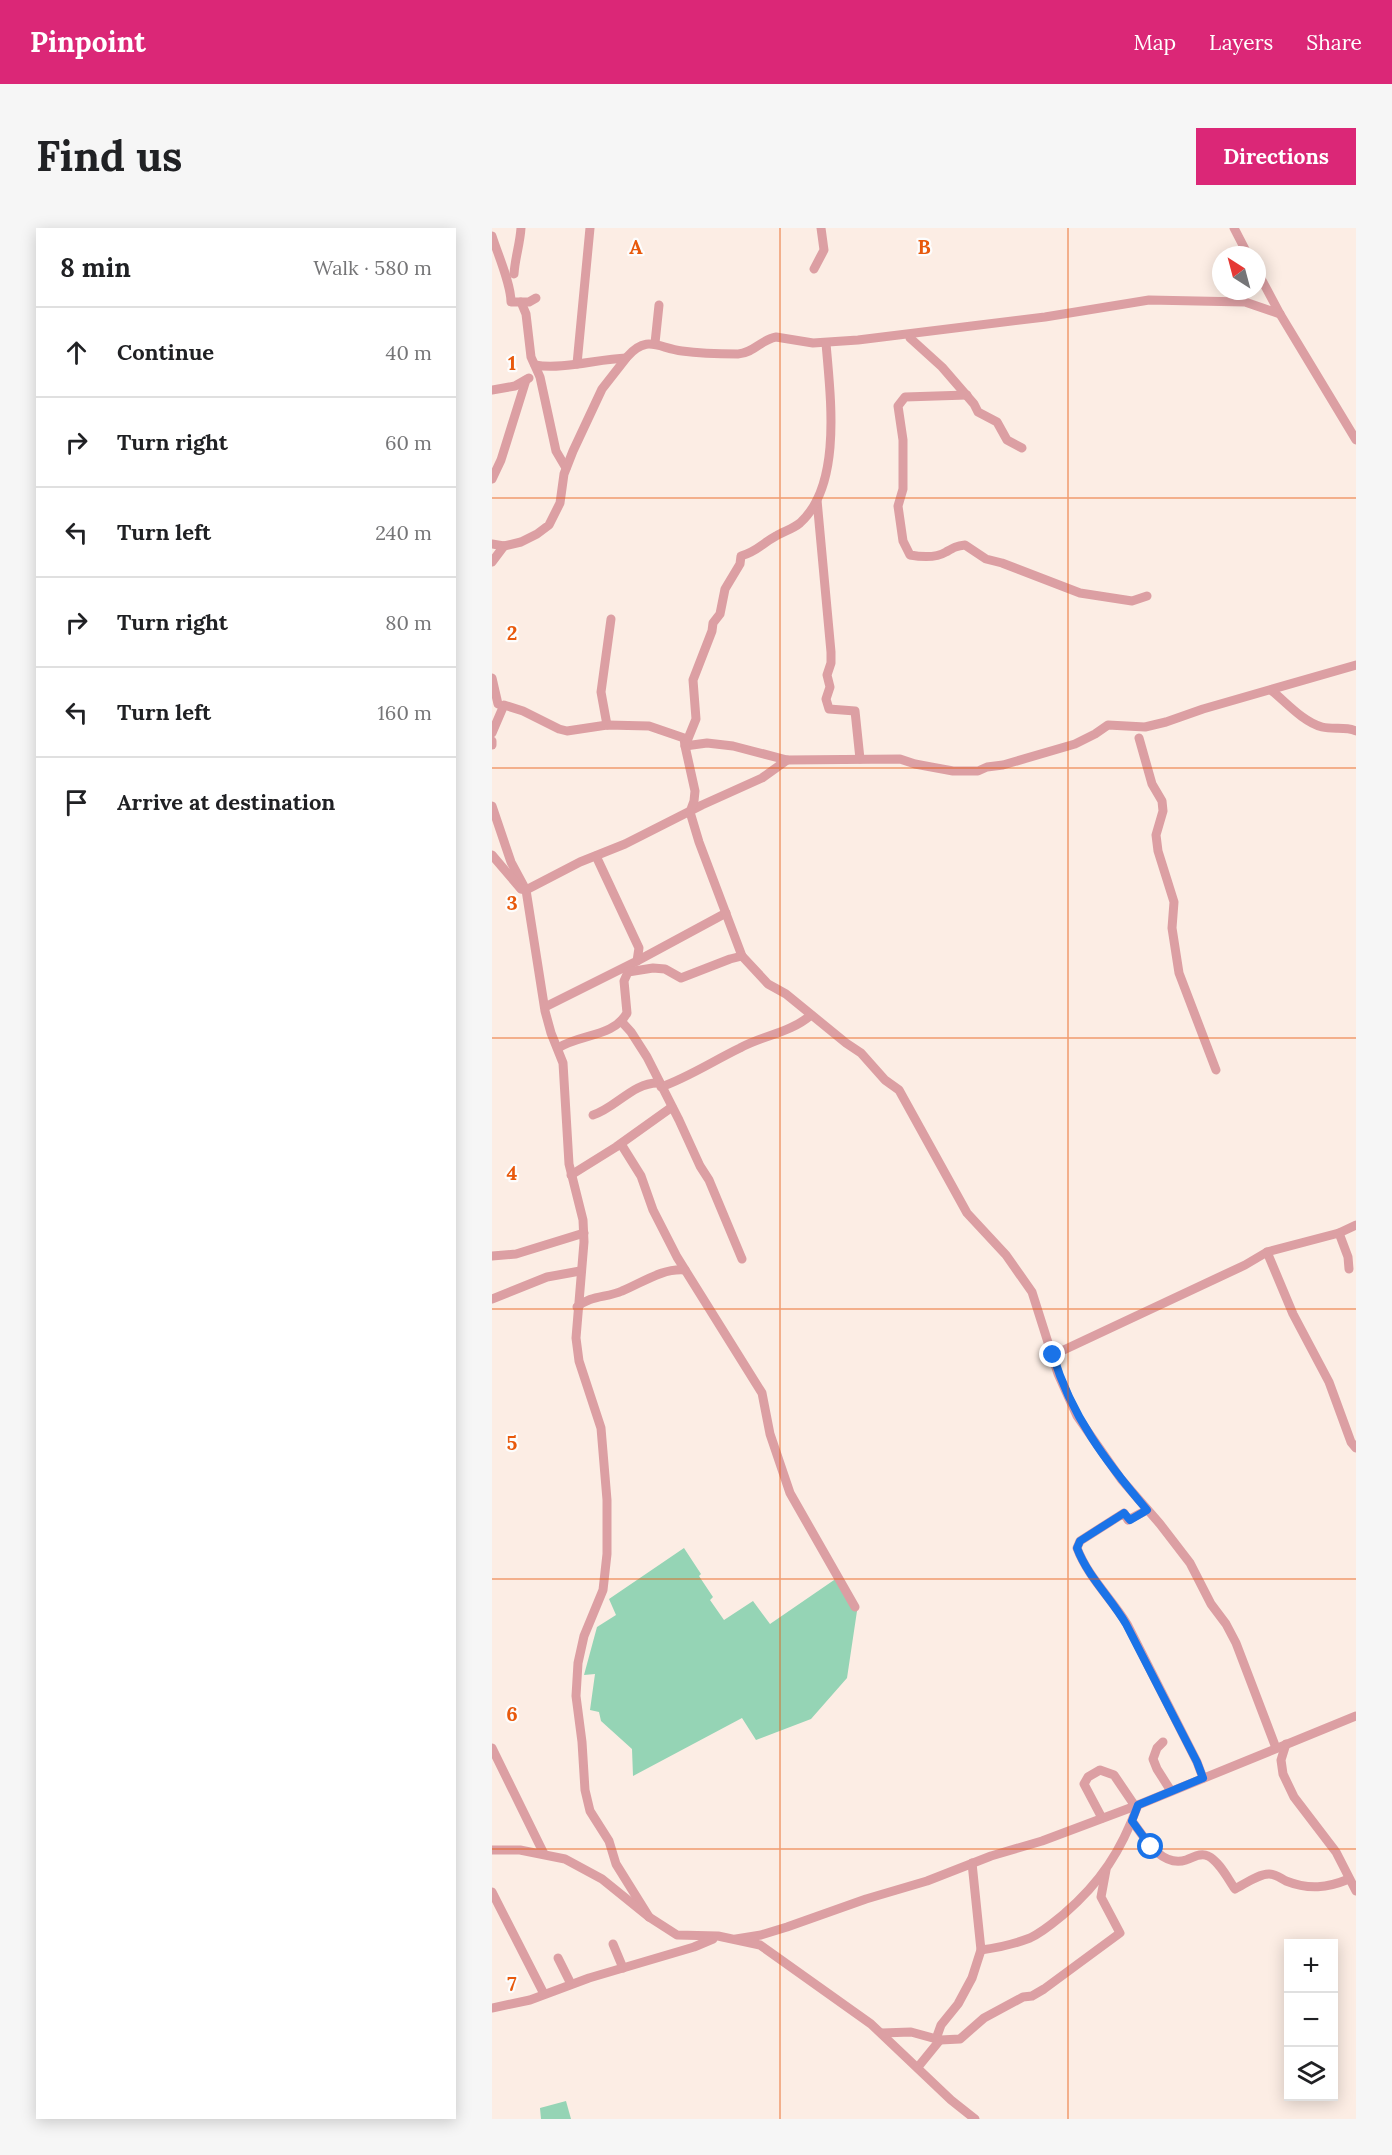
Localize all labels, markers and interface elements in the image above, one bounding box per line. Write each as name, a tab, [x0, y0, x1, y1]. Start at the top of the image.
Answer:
text: Pinpoint	[30, 24, 146, 60]
text: Map	[1133, 29, 1176, 56]
text: Layers	[1209, 29, 1273, 56]
text: Share	[1306, 29, 1362, 56]
button: Directions	[1196, 128, 1356, 185]
text: Find us	[36, 129, 182, 183]
text: A	[629, 234, 643, 259]
text: B	[917, 234, 931, 259]
north arrow	[1212, 246, 1266, 300]
text: 8 min	[60, 251, 131, 284]
text: Walk · 580 m	[313, 255, 432, 280]
icon: ahead	[60, 336, 93, 369]
text: Continue	[117, 338, 214, 366]
text: 40 m	[386, 340, 432, 365]
text: 1	[508, 350, 516, 375]
icon: right	[60, 426, 93, 459]
text: Turn right	[117, 428, 228, 456]
text: 60 m	[385, 430, 432, 455]
icon: left	[60, 516, 93, 549]
text: Turn left	[117, 518, 211, 546]
text: 240 m	[375, 520, 432, 545]
icon: right	[60, 606, 93, 639]
text: Turn right	[117, 608, 228, 636]
text: 80 m	[385, 610, 432, 635]
text: 2	[507, 620, 517, 645]
icon: left	[60, 696, 93, 729]
text: Turn left	[117, 698, 211, 726]
text: 160 m	[378, 700, 432, 725]
icon: arrive	[60, 786, 93, 819]
text: Arrive at destination	[117, 788, 335, 816]
text: 3	[506, 890, 518, 915]
text: 4	[507, 1160, 518, 1185]
route end	[1039, 1341, 1065, 1367]
text: 5	[507, 1430, 518, 1455]
text: 6	[506, 1701, 518, 1726]
route start	[1137, 1833, 1163, 1859]
map controls	[1284, 1939, 1338, 2101]
button: +	[1284, 1939, 1338, 1993]
text: 7	[507, 1971, 517, 1996]
button: −	[1284, 1993, 1338, 2047]
button: layers	[1284, 2047, 1338, 2101]

